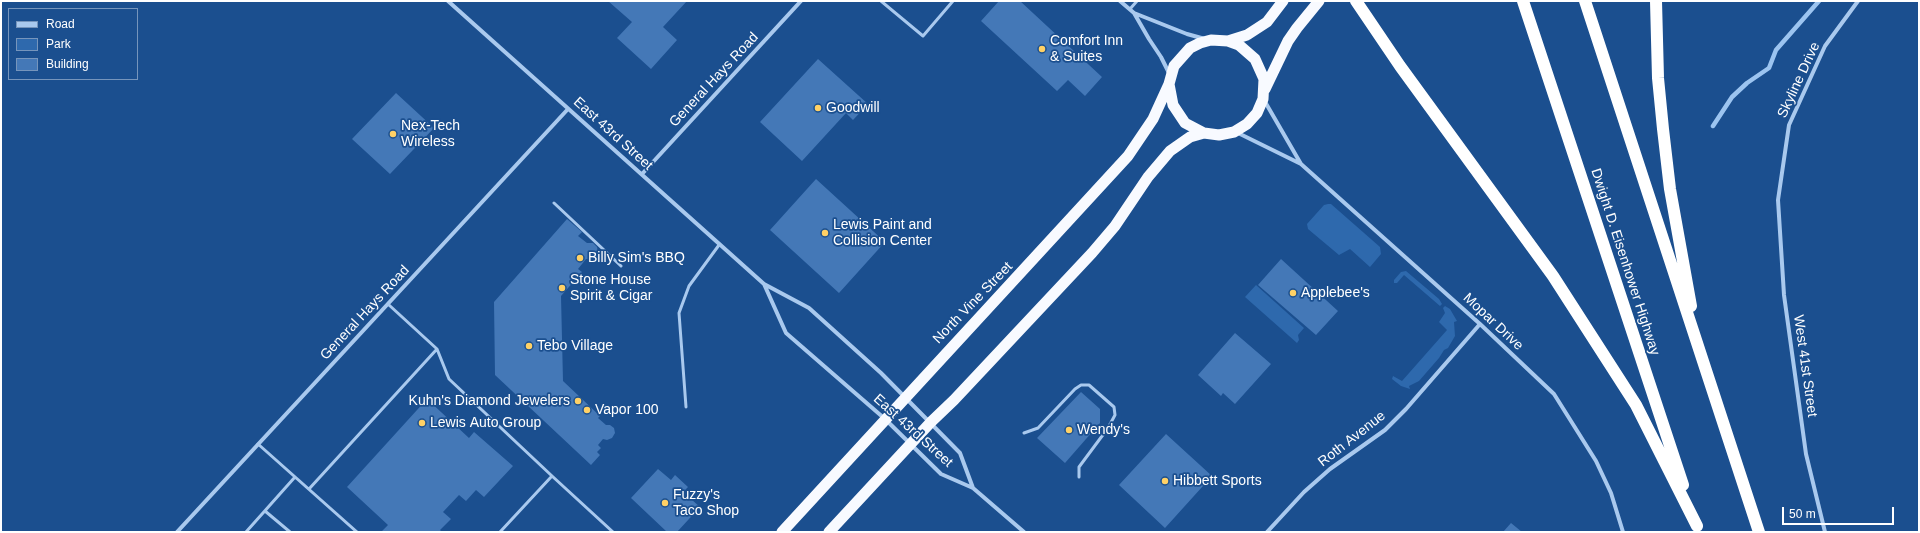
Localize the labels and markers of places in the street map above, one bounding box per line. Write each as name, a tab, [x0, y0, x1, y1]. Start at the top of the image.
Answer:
place label: Comfort Inn & Suites	[1050, 33, 1123, 66]
marker: Comfort Inn & Suites	[1037, 44, 1047, 54]
place label: Goodwill	[826, 100, 880, 116]
marker: Goodwill	[813, 103, 823, 113]
place label: Nex-Tech Wireless	[401, 118, 460, 150]
marker: Nex-Tech Wireless	[388, 129, 398, 139]
place label: Lewis Paint and Collision Center	[833, 217, 932, 250]
marker: Lewis Paint and Collision Center	[820, 228, 830, 238]
place label: Billy Sim's BBQ	[588, 250, 685, 266]
marker: Billy Sim's BBQ	[575, 253, 585, 263]
place label: Stone House Spirit & Cigar	[570, 272, 652, 304]
marker: Stone House Spirit & Cigar	[557, 283, 567, 293]
place label: Applebee's	[1301, 285, 1370, 301]
marker: Applebee's	[1288, 288, 1298, 298]
place label: Tebo Village	[537, 338, 613, 354]
marker: Tebo Village	[524, 341, 534, 351]
place label: Kuhn's Diamond Jewelers	[409, 393, 570, 409]
marker: Kuhn's Diamond Jewelers	[573, 396, 583, 406]
place label: Vapor 100	[595, 402, 659, 418]
marker: Vapor 100	[582, 405, 592, 415]
place label: Lewis Auto Group	[430, 415, 541, 431]
marker: Lewis Auto Group	[417, 418, 427, 428]
place label: Wendy's	[1077, 422, 1130, 438]
marker: Wendy's	[1064, 425, 1074, 435]
place label: Hibbett Sports	[1173, 473, 1262, 489]
marker: Hibbett Sports	[1160, 476, 1170, 486]
place label: Fuzzy's Taco Shop	[673, 487, 739, 520]
marker: Fuzzy's Taco Shop	[660, 498, 670, 508]

